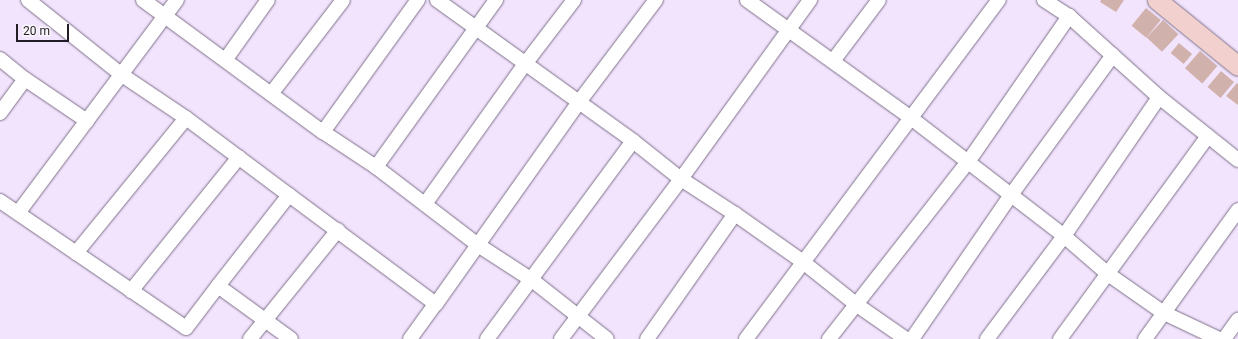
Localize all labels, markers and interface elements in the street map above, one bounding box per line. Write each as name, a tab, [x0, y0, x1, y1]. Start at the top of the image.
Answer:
scale bar	[18, 16, 71, 42]
text: 20 m	[23, 24, 50, 38]

